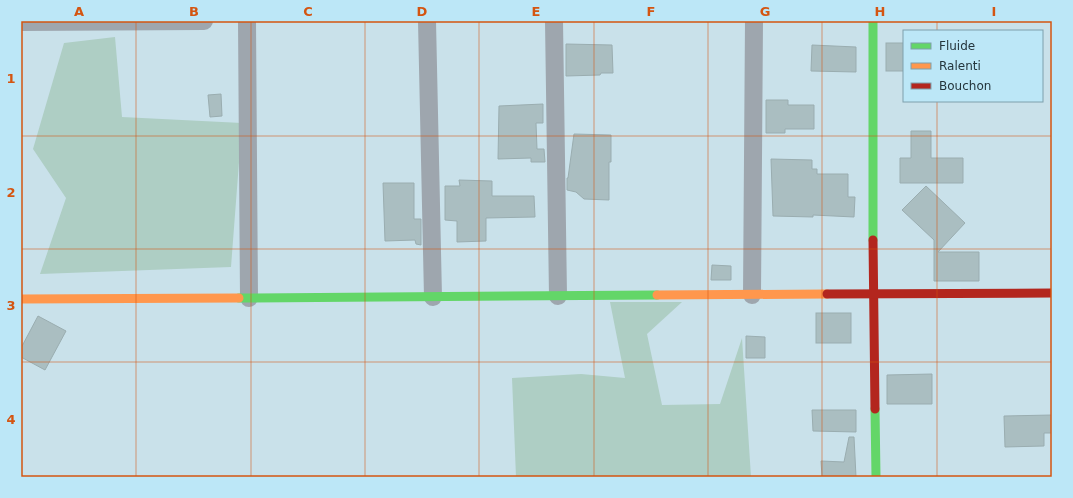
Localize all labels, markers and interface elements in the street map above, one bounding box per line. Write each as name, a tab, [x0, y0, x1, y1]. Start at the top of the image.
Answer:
text: A	[74, 4, 84, 19]
text: B	[189, 4, 199, 19]
text: C	[303, 4, 313, 19]
text: D	[417, 4, 428, 19]
text: E	[532, 4, 540, 19]
text: F	[647, 4, 655, 19]
text: G	[760, 4, 770, 19]
text: H	[875, 4, 885, 19]
text: I	[992, 4, 996, 19]
legend	[903, 30, 1043, 102]
text: Fluide	[939, 39, 975, 53]
text: Ralenti	[939, 59, 981, 73]
text: 1	[6, 71, 16, 86]
text: Bouchon	[939, 79, 991, 93]
text: 2	[6, 185, 16, 200]
text: 3	[6, 298, 16, 313]
text: 4	[6, 412, 16, 427]

